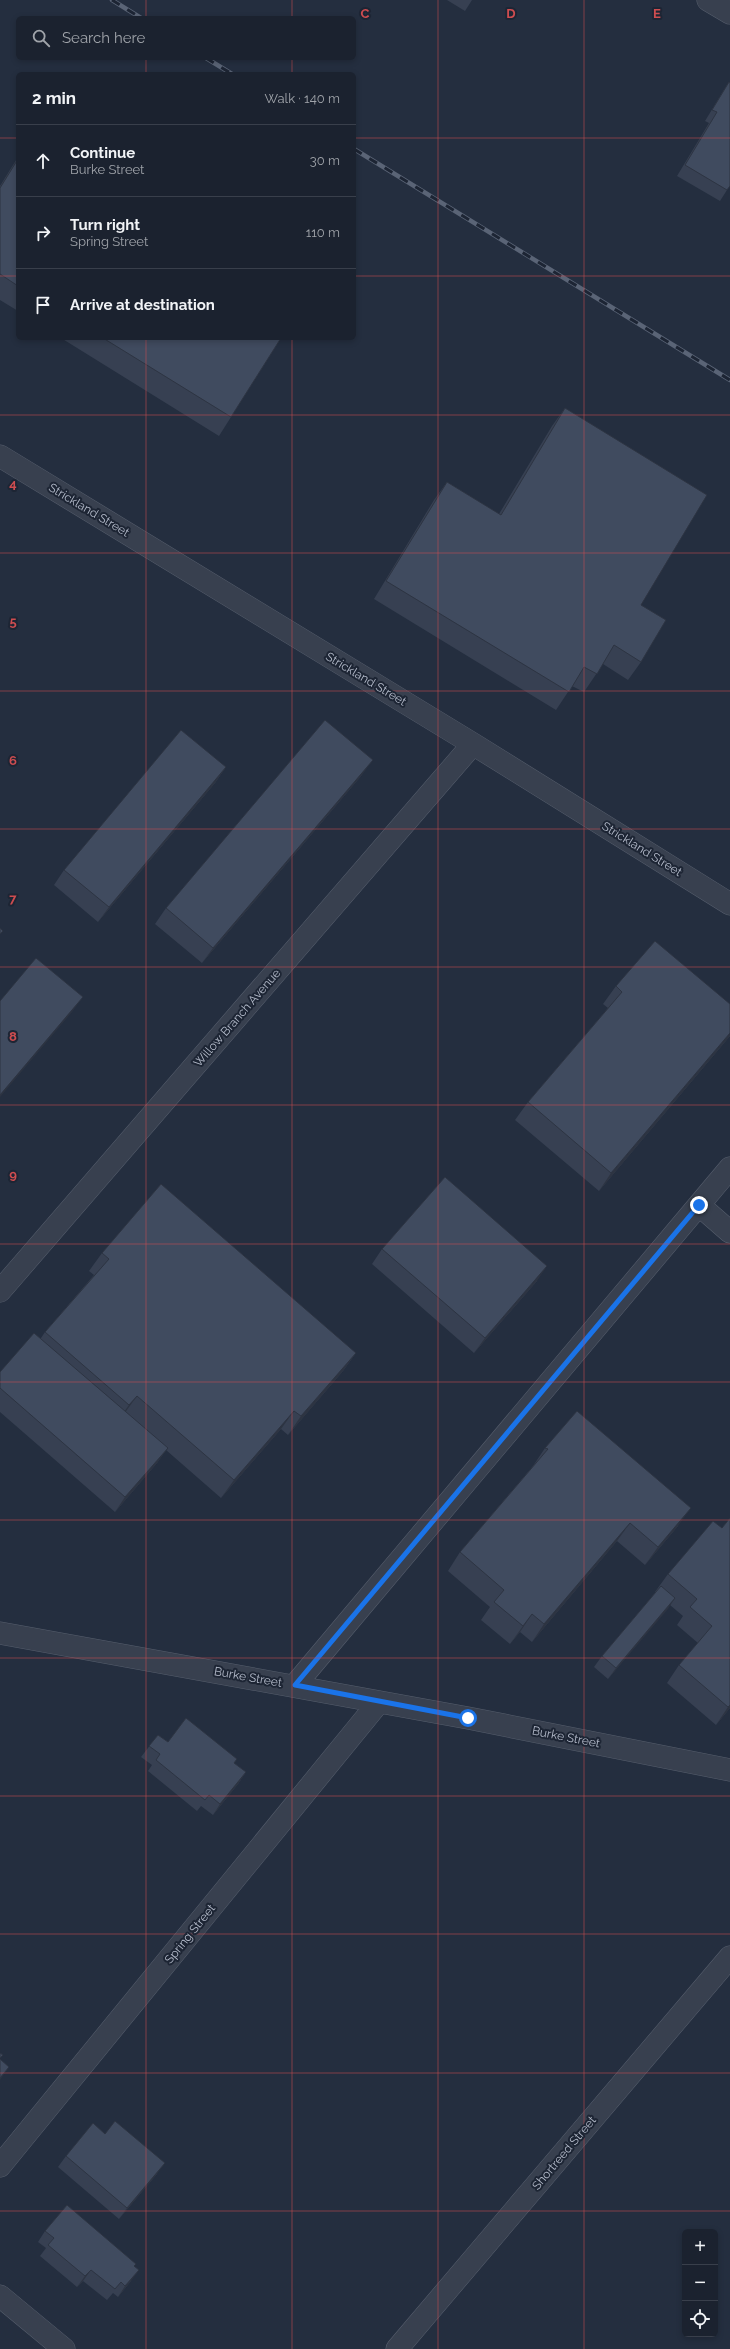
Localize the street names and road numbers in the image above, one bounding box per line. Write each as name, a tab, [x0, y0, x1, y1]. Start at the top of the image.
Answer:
street label: Strickland Street	[46, 480, 132, 540]
street label: Strickland Street	[323, 649, 409, 709]
street label: Strickland Street	[599, 819, 685, 879]
street label: Willow Branch Avenue	[191, 966, 283, 1070]
street label: Burke Street	[213, 1664, 283, 1690]
street label: Burke Street	[531, 1724, 601, 1750]
street label: Spring Street	[162, 1902, 218, 1966]
street label: Shortreed Street	[529, 2113, 599, 2193]

